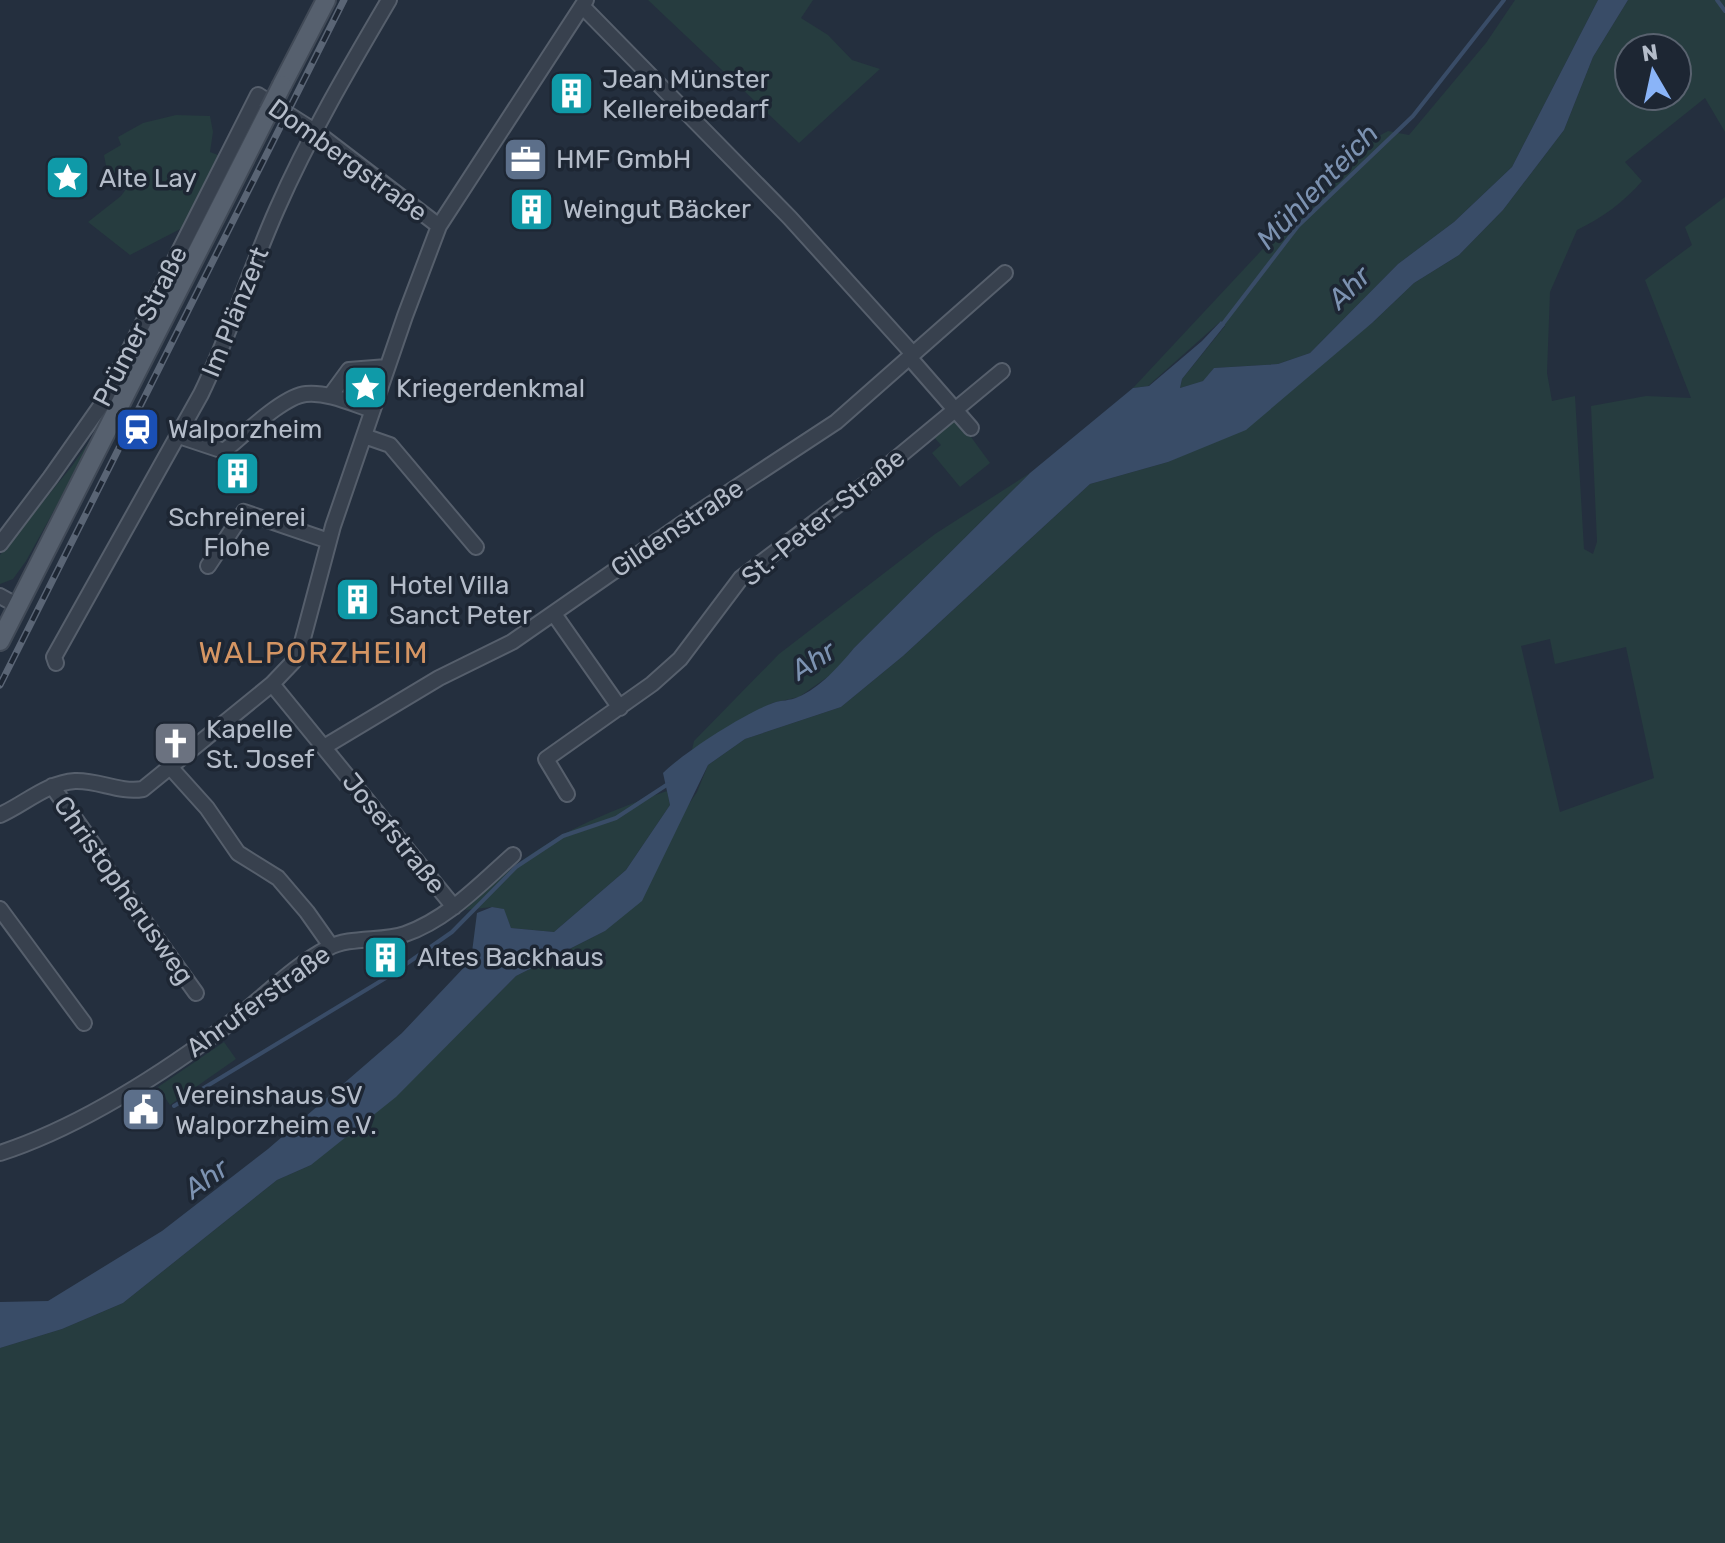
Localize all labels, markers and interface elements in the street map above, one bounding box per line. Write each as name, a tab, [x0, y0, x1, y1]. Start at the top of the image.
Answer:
north arrow	[1613, 32, 1693, 112]
text: N	[1640, 38, 1660, 67]
place label: Jean Münster Kellereibedarf	[602, 64, 770, 125]
building icon: Jean Münster Kellereibedarf	[547, 70, 595, 118]
street label: Dombergstraße	[262, 92, 433, 228]
water label: Mühlenteich	[1250, 117, 1385, 256]
office icon: HMF GmbH	[501, 135, 549, 183]
place label: HMF GmbH	[556, 144, 691, 175]
place icon: Alte Lay	[44, 154, 92, 202]
place label: Alte Lay	[99, 163, 197, 194]
building icon: Weingut Bäcker	[508, 185, 556, 233]
place label: Weingut Bäcker	[563, 194, 751, 225]
street label: Prümer Straße	[87, 241, 194, 412]
street label: Im Plänzert	[195, 243, 276, 382]
water label: Ahr	[1320, 258, 1378, 317]
place icon: Kriegerdenkmal	[341, 364, 389, 412]
place label: Kriegerdenkmal	[396, 373, 585, 404]
station icon: Walporzheim	[113, 405, 161, 453]
place label: Walporzheim	[168, 414, 322, 445]
street label: St.-Peter-Straße	[735, 442, 911, 593]
building icon: Schreinerei Flohe	[213, 450, 261, 498]
street label: Gildenstraße	[605, 473, 750, 584]
place label: Schreinerei Flohe	[168, 502, 306, 563]
place label: Hotel Villa Sanct Peter	[389, 570, 532, 631]
building icon: Hotel Villa Sanct Peter	[334, 576, 382, 624]
water label: Ahr	[783, 633, 843, 688]
district label: WALPORZHEIM	[198, 635, 430, 671]
place label: Kapelle St. Josef	[206, 714, 314, 775]
church icon: Kapelle St. Josef	[151, 720, 199, 768]
street label: Josefstraße	[335, 767, 452, 900]
street label: Christopherusweg	[47, 790, 200, 990]
building icon: Altes Backhaus	[362, 933, 410, 981]
street label: Ahruferstraße	[180, 939, 336, 1064]
place label: Altes Backhaus	[417, 942, 604, 973]
place label: Vereinshaus SV Walporzheim e.V.	[175, 1080, 377, 1141]
public building icon: Vereinshaus SV Walporzheim e.V.	[120, 1086, 168, 1134]
water label: Ahr	[176, 1151, 236, 1207]

